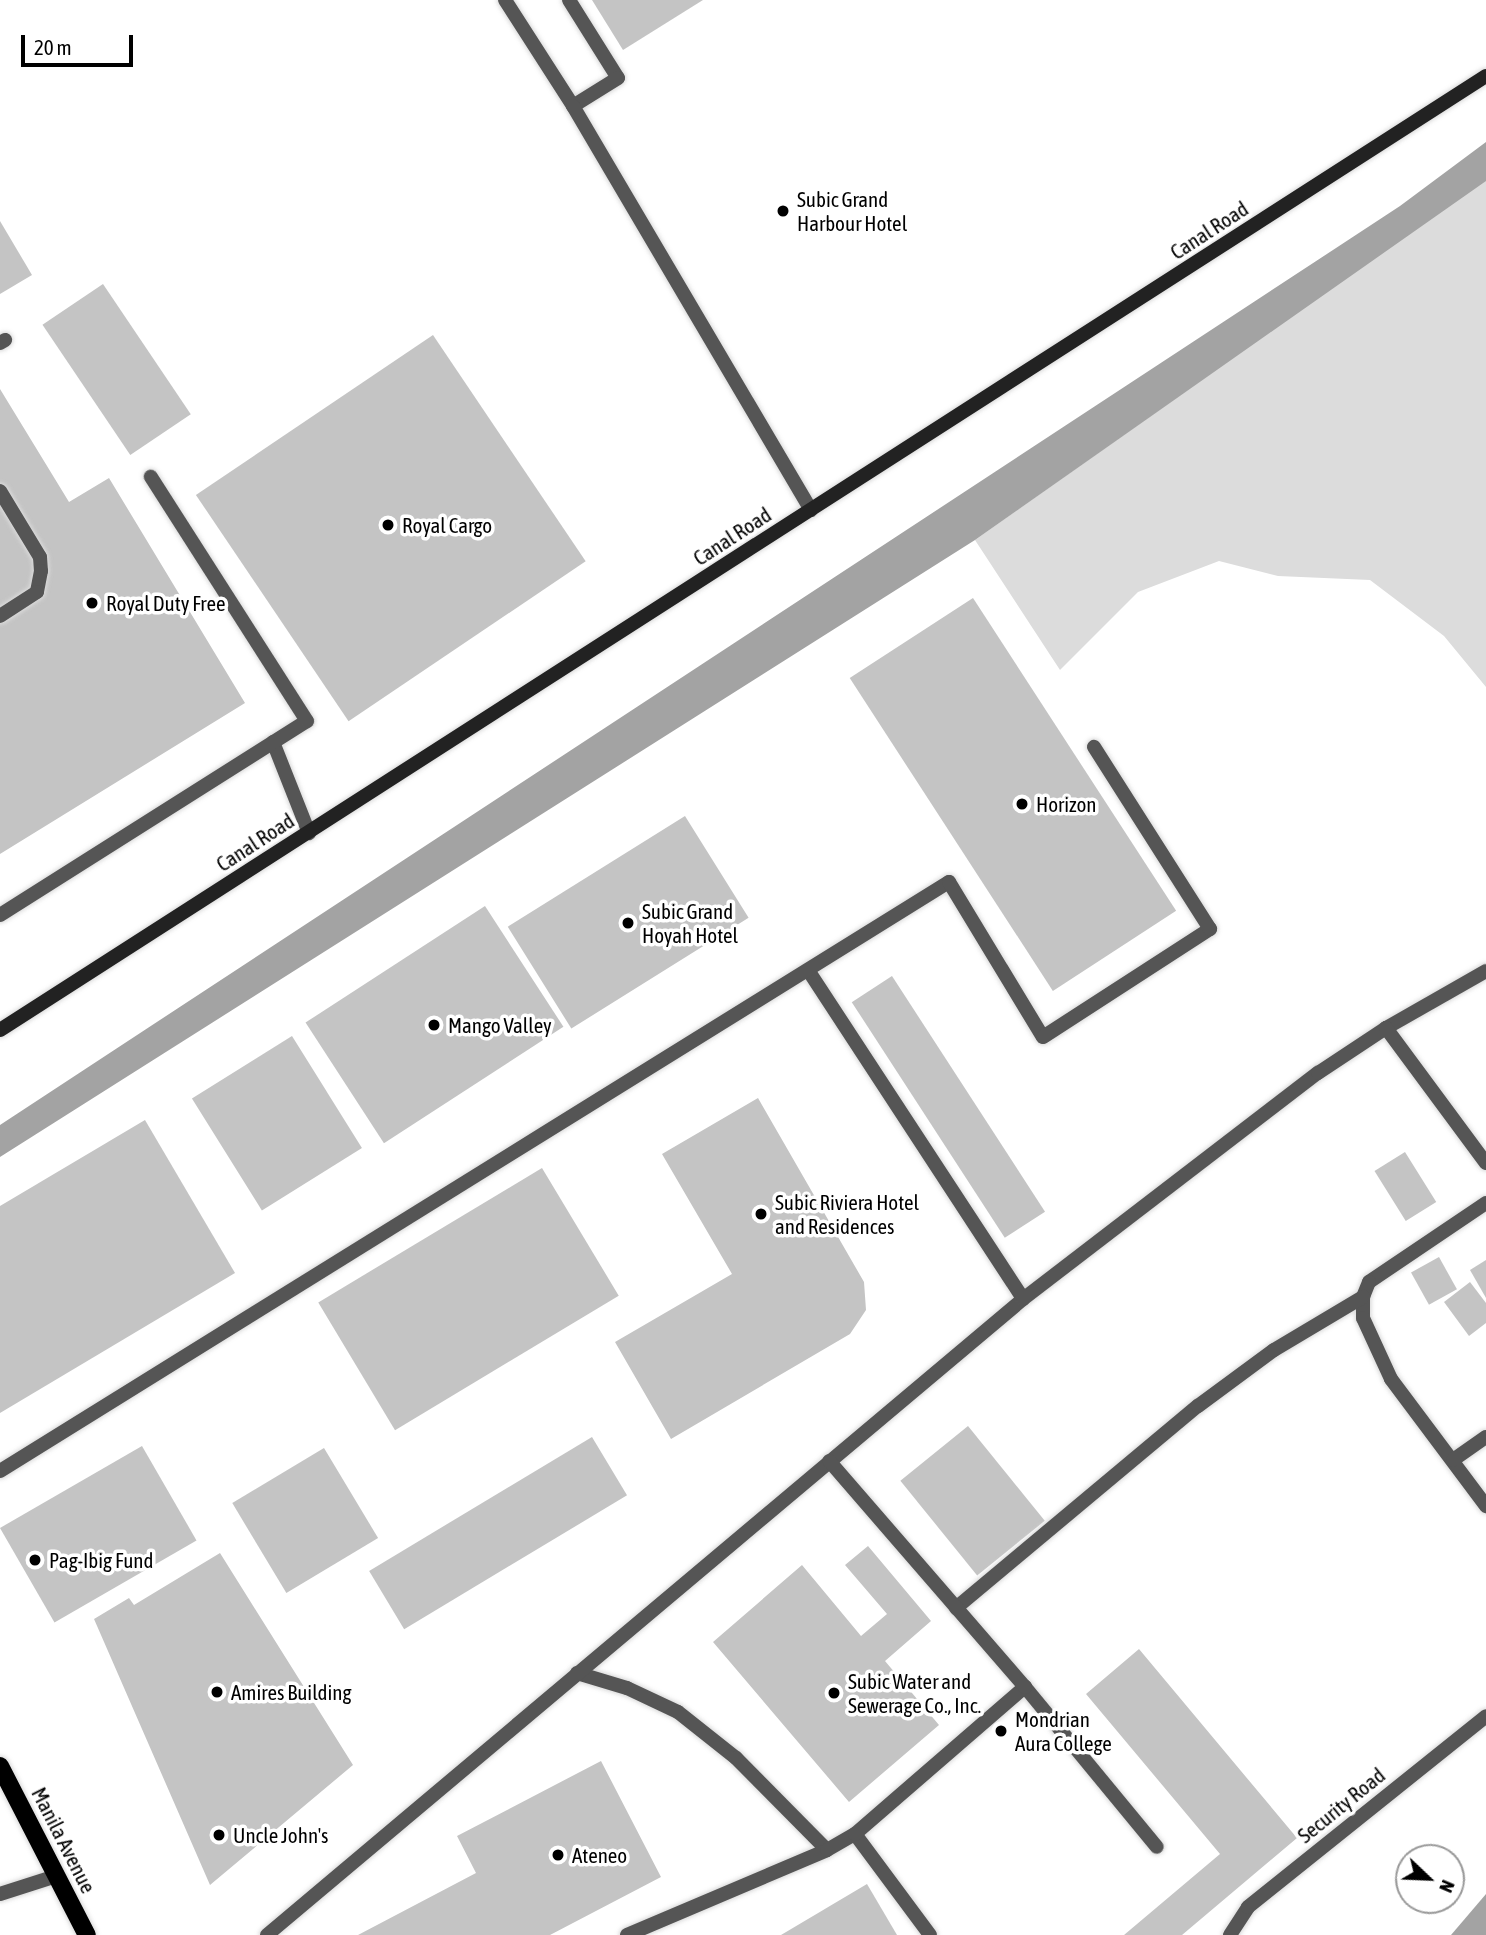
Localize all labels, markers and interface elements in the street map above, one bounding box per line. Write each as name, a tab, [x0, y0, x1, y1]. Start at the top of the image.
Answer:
scale bar	[24, 21, 136, 65]
text: 20 m	[34, 35, 72, 59]
place label: Subic Grand Harbour Hotel	[797, 186, 907, 236]
street label: Canal Road	[1165, 196, 1253, 264]
marker: Subic Grand Harbour Hotel	[775, 203, 791, 219]
street label: Canal Road	[688, 502, 776, 570]
place label: Royal Cargo	[402, 512, 492, 538]
marker: Royal Cargo	[380, 517, 396, 533]
place label: Royal Duty Free	[106, 590, 225, 616]
marker: Royal Duty Free	[84, 595, 100, 611]
place label: Horizon	[1036, 791, 1097, 817]
marker: Horizon	[1014, 796, 1030, 812]
street label: Canal Road	[211, 808, 299, 876]
place label: Subic Grand Hoyah Hotel	[642, 898, 738, 948]
marker: Subic Grand Hoyah Hotel	[620, 915, 636, 931]
place label: Mango Valley	[448, 1012, 552, 1038]
marker: Mango Valley	[426, 1017, 442, 1033]
place label: Subic Riviera Hotel and Residences	[775, 1189, 919, 1239]
marker: Subic Riviera Hotel and Residences	[753, 1206, 769, 1222]
place label: Pag-Ibig Fund	[49, 1547, 153, 1573]
marker: Pag-Ibig Fund	[27, 1552, 43, 1568]
place label: Subic Water and Sewerage Co., Inc.	[848, 1668, 981, 1718]
place label: Amires Building	[231, 1679, 352, 1705]
marker: Amires Building	[209, 1684, 225, 1700]
marker: Subic Water and Sewerage Co., Inc.	[826, 1685, 842, 1701]
place label: Mondrian Aura College	[1015, 1706, 1112, 1756]
marker: Mondrian Aura College	[993, 1723, 1009, 1739]
street label: Security Road	[1292, 1762, 1390, 1848]
street label: Manila Avenue	[27, 1783, 101, 1897]
place label: Uncle John's	[233, 1822, 329, 1848]
marker: Uncle John's	[211, 1827, 227, 1843]
place label: Ateneo	[572, 1842, 627, 1868]
north arrow	[1395, 1844, 1465, 1914]
marker: Ateneo	[550, 1847, 566, 1863]
text: N	[1435, 1877, 1460, 1896]

